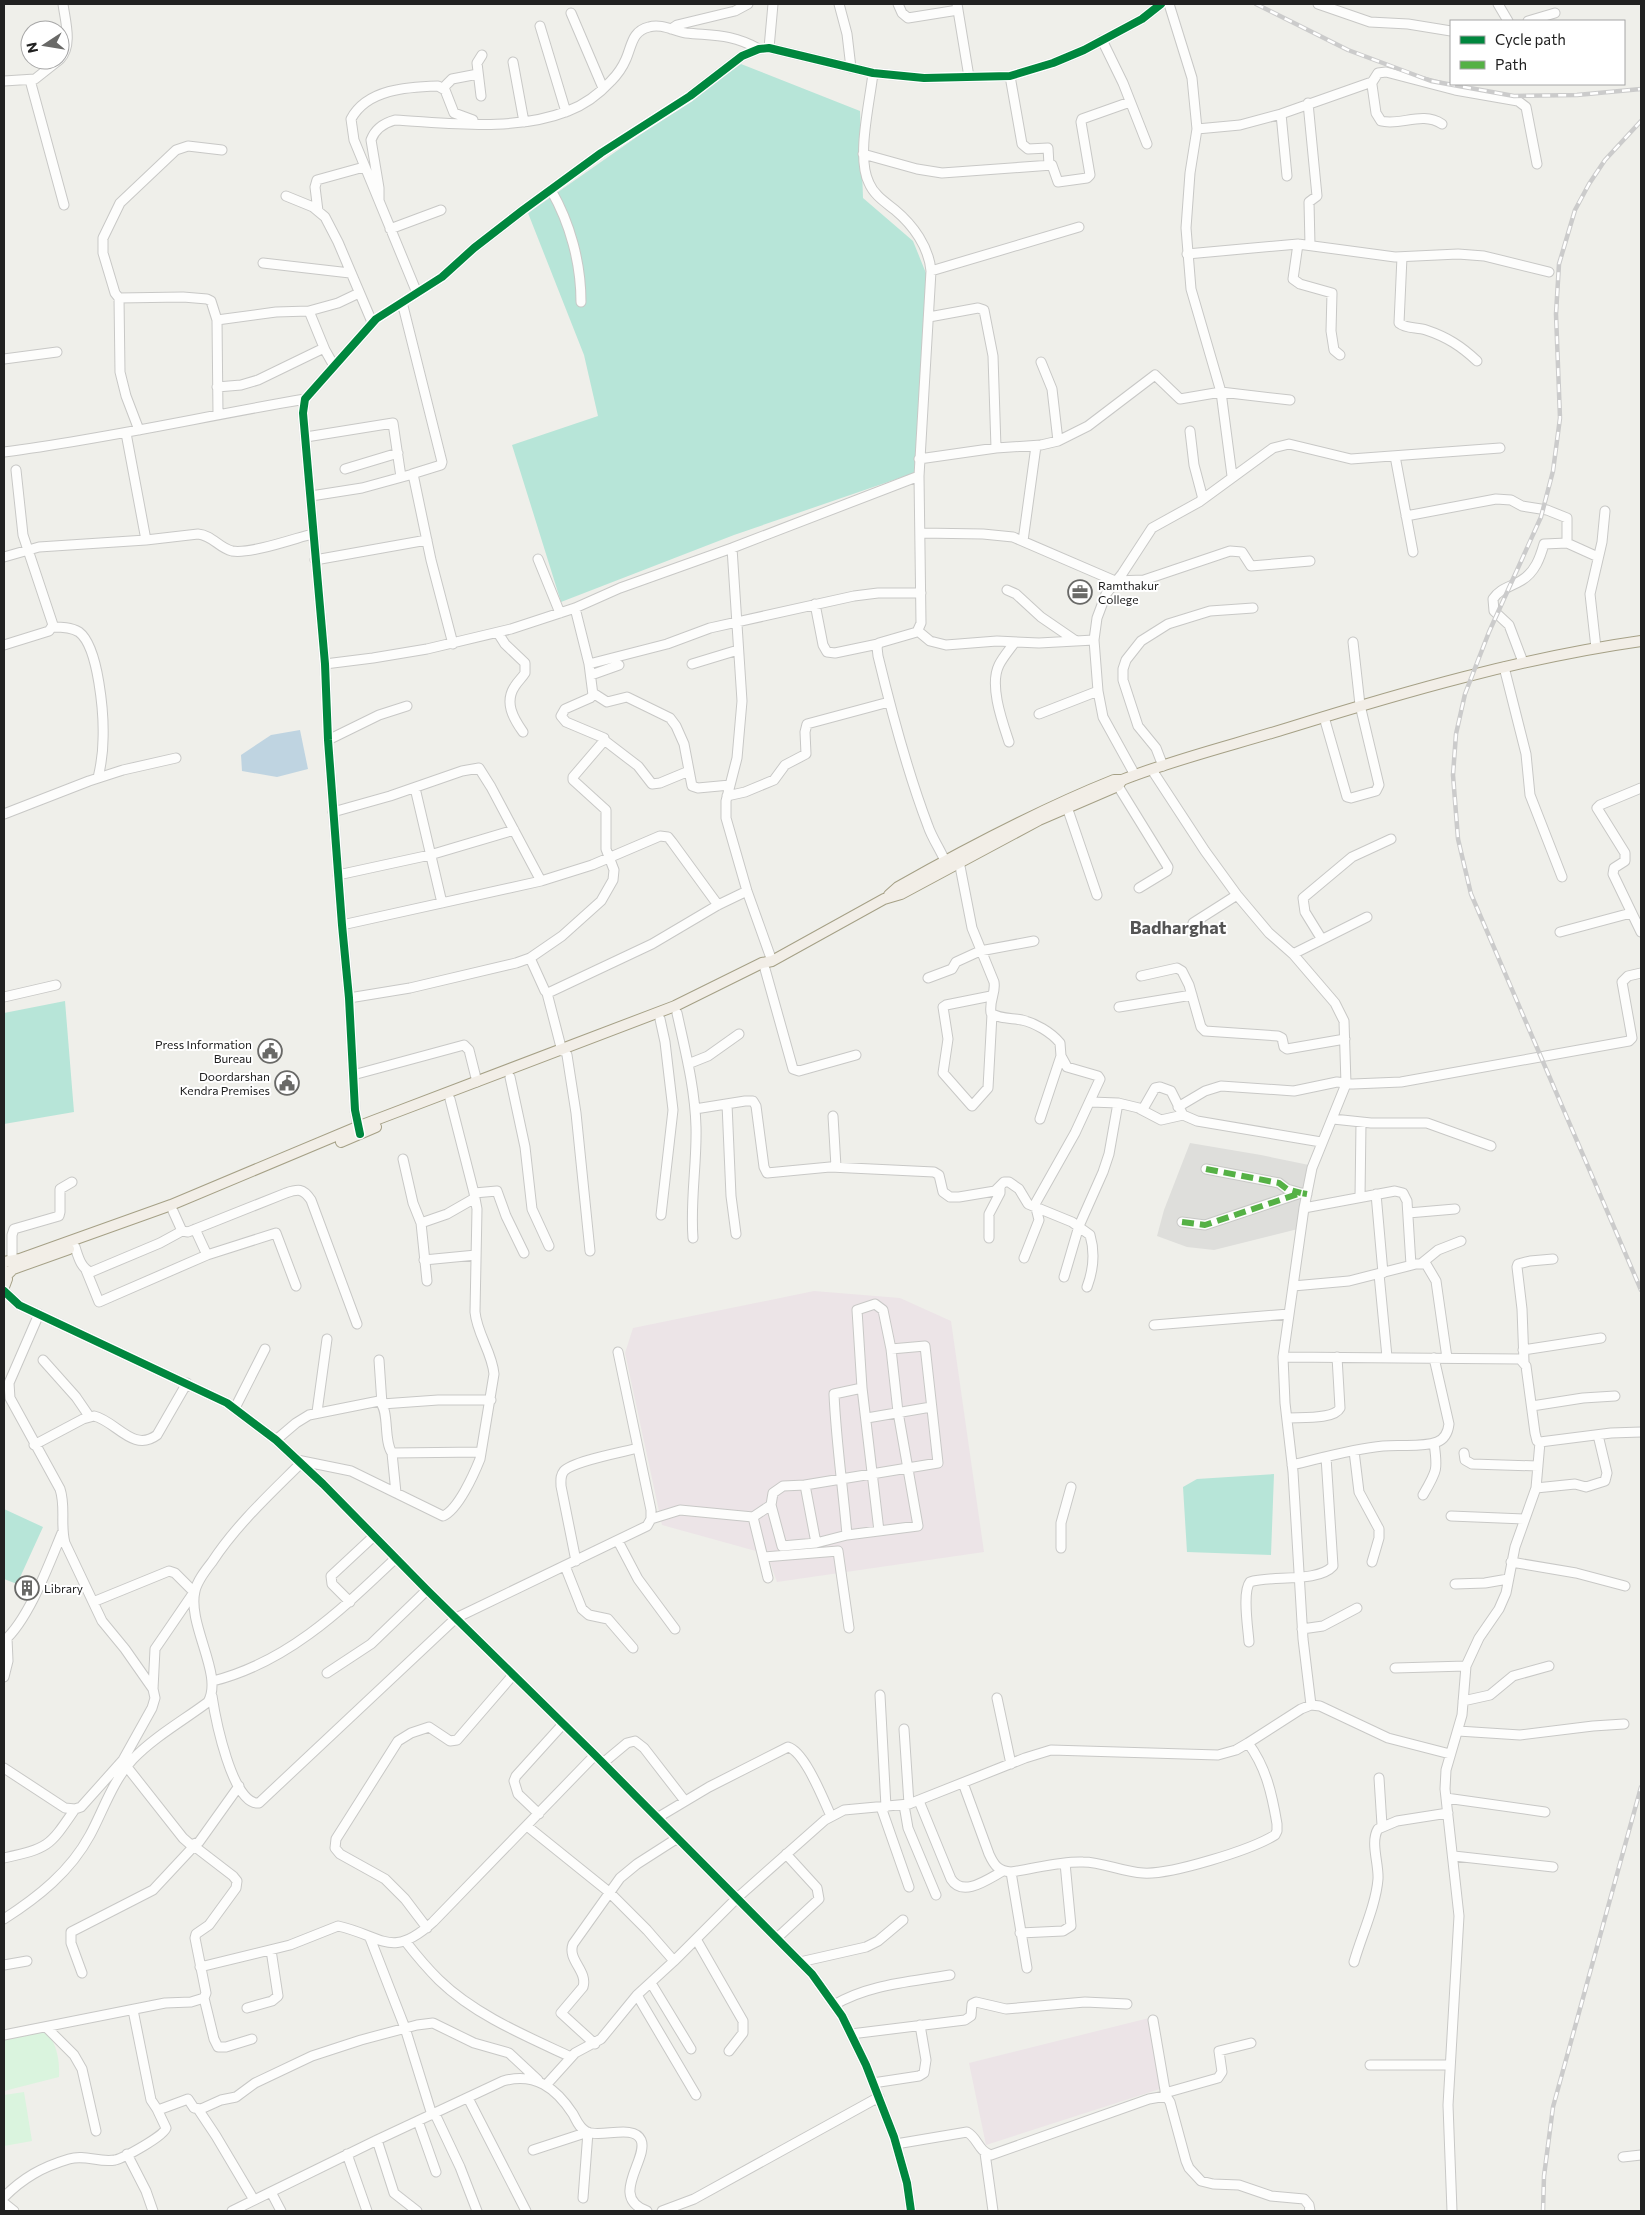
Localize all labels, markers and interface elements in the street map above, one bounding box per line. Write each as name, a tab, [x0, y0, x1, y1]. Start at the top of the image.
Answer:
north arrow	[20, 20, 70, 70]
legend	[1450, 20, 1625, 85]
text: Cycle path	[1495, 30, 1566, 48]
text: N	[22, 41, 41, 55]
text: Path	[1495, 55, 1527, 73]
place label: Ramthakur College	[1098, 578, 1159, 606]
office icon: Ramthakur College	[1067, 579, 1093, 605]
district label: Badharghat	[1130, 916, 1227, 938]
place label: Press Information Bureau	[155, 1037, 252, 1065]
public building icon: Press Information Bureau	[257, 1038, 283, 1064]
place label: Doordarshan Kendra Premises	[180, 1069, 270, 1097]
public building icon: Doordarshan Kendra Premises	[274, 1070, 300, 1096]
building icon: Library	[14, 1575, 40, 1601]
place label: Library	[44, 1581, 83, 1595]

